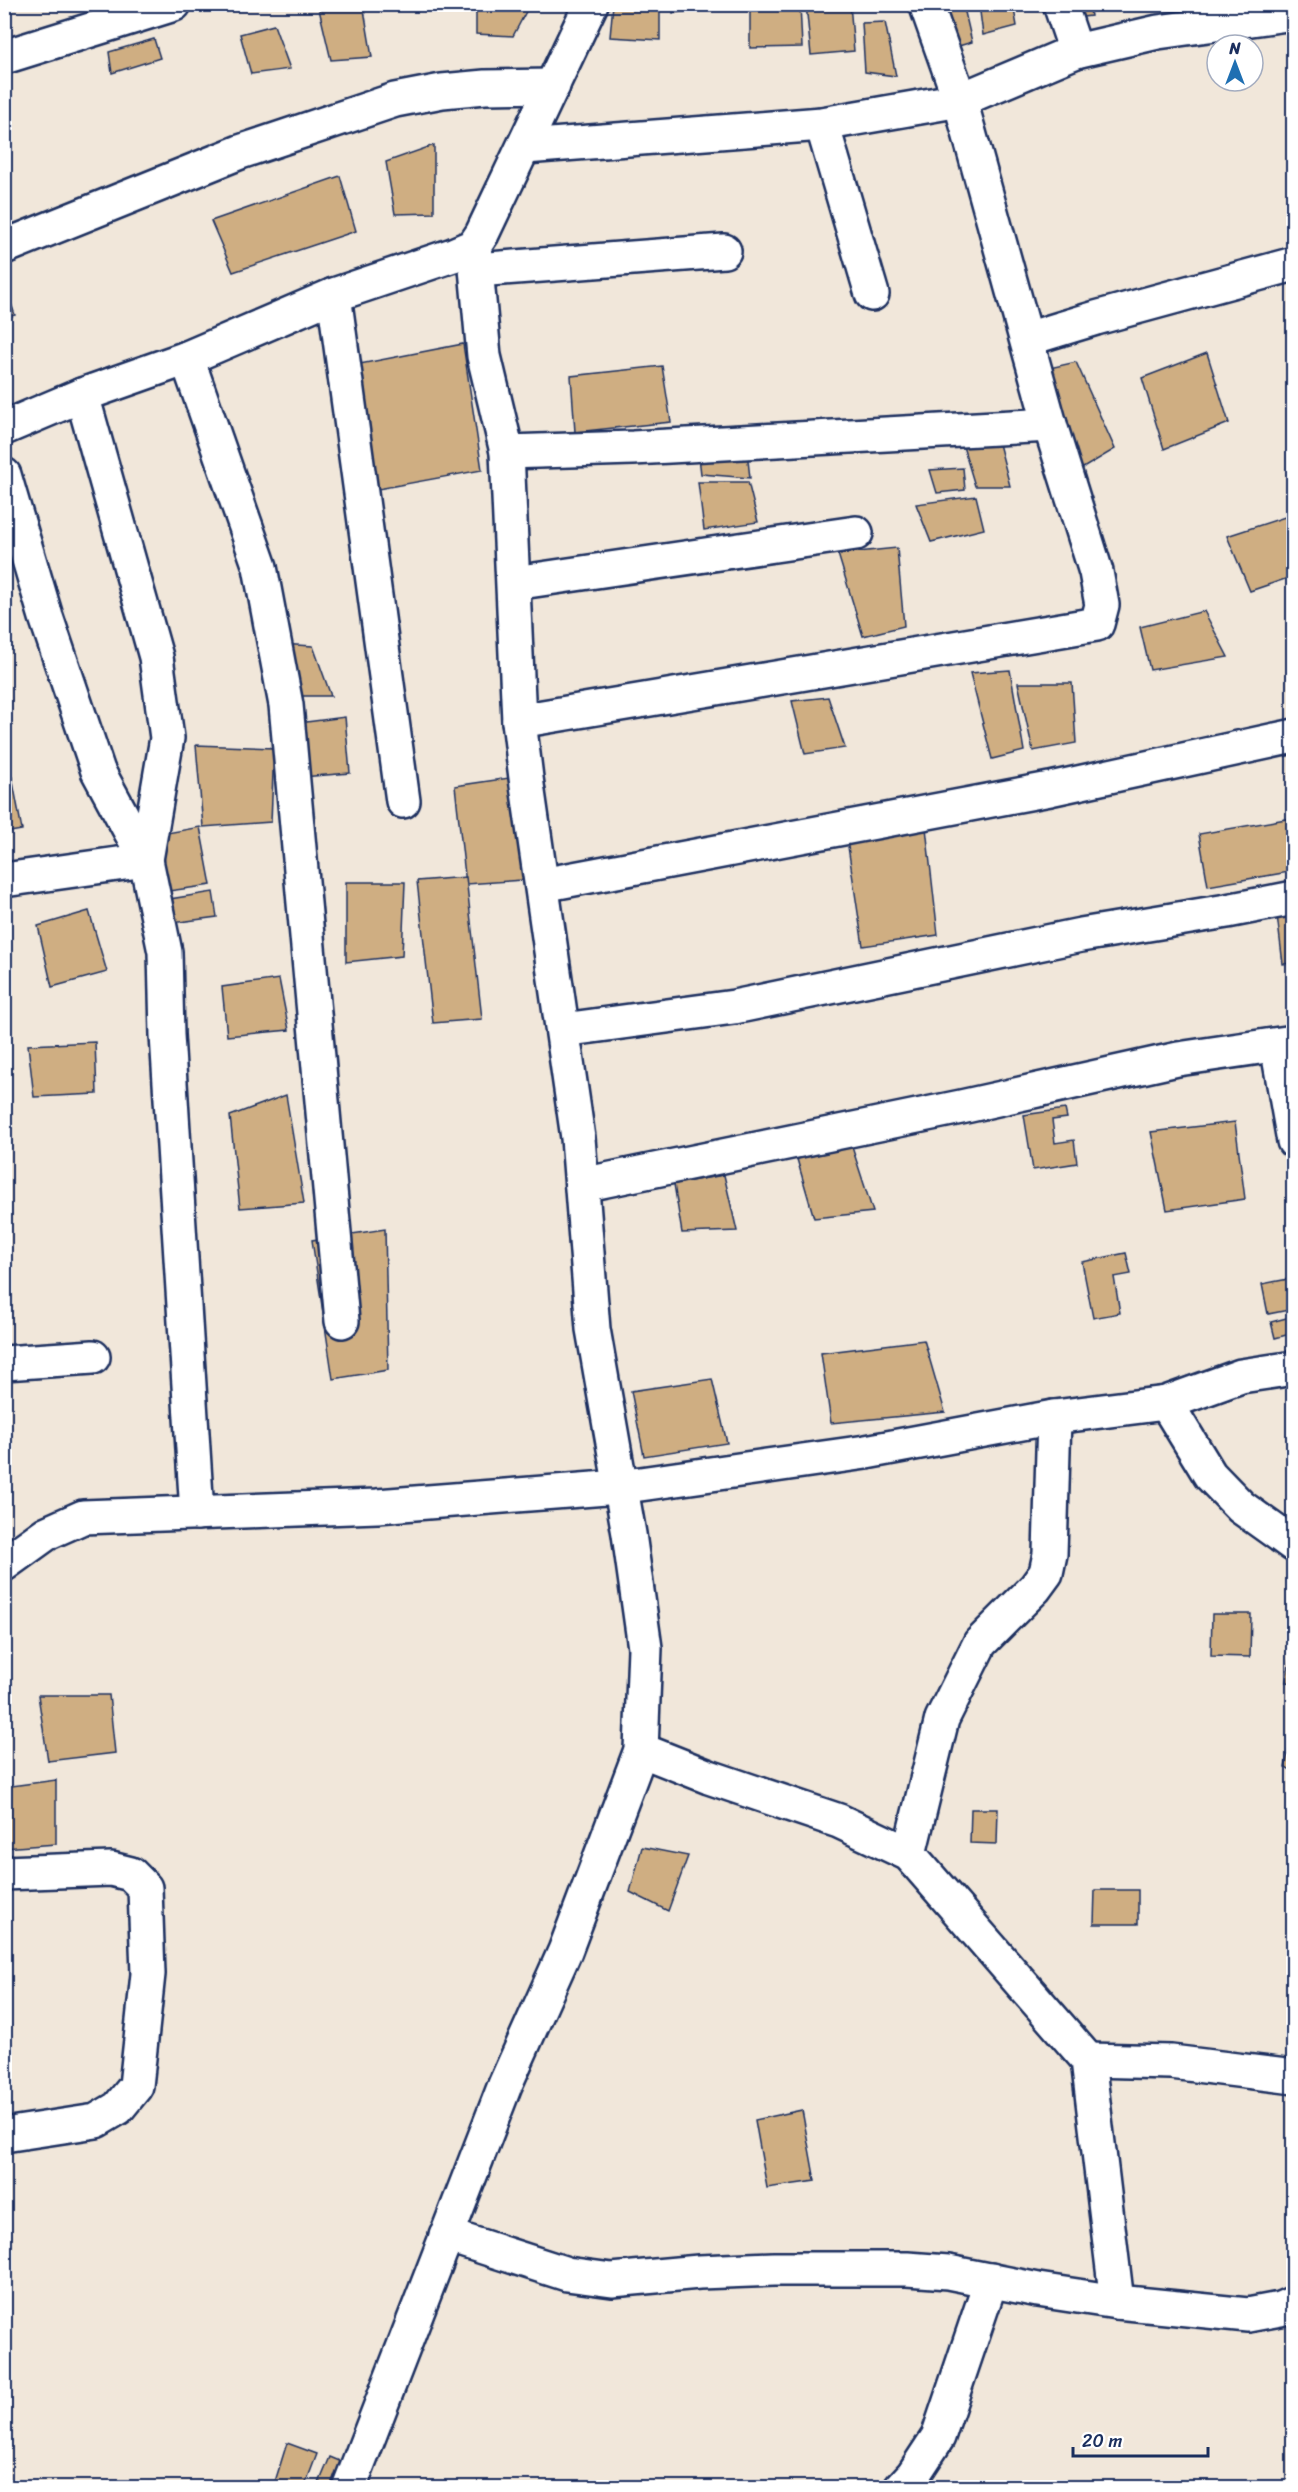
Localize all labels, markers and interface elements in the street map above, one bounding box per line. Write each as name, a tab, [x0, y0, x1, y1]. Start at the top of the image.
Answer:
north arrow	[1205, 33, 1265, 93]
text: N	[1228, 34, 1241, 63]
scale bar	[1073, 2420, 1208, 2458]
text: 20 m	[1082, 2425, 1122, 2457]

